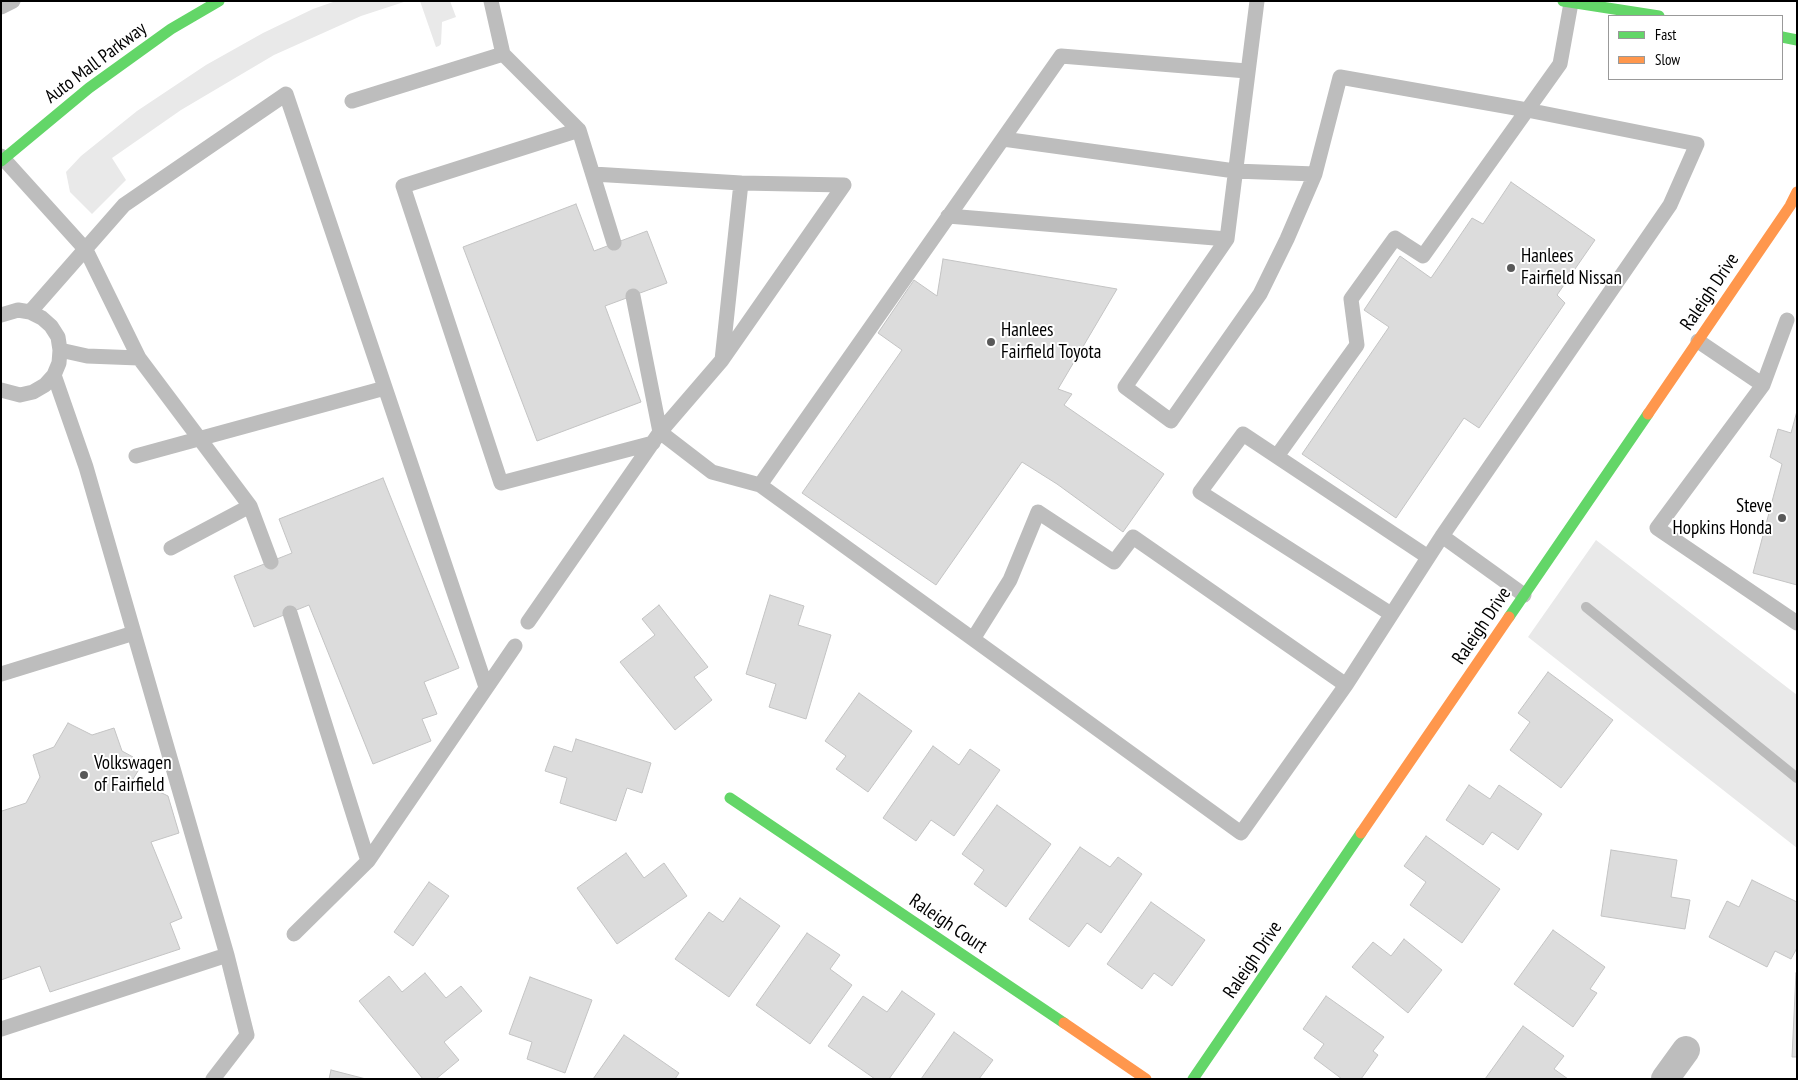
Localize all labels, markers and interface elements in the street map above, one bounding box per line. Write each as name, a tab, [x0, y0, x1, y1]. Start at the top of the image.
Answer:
legend	[1608, 15, 1783, 80]
street label: Auto Mall Parkway	[41, 17, 151, 109]
text: Fast	[1655, 25, 1676, 44]
text: Slow	[1655, 50, 1680, 69]
place label: Hanlees Fairfield Nissan	[1521, 246, 1622, 290]
street label: Raleigh Drive	[1676, 249, 1744, 335]
marker: Hanlees Fairfield Nissan	[1505, 262, 1517, 274]
place label: Hanlees Fairfield Toyota	[1001, 320, 1101, 364]
marker: Hanlees Fairfield Toyota	[985, 336, 997, 348]
place label: Steve Hopkins Honda	[1672, 496, 1772, 540]
marker: Steve Hopkins Honda	[1776, 512, 1788, 524]
street label: Raleigh Drive	[1448, 583, 1516, 669]
place label: Volkswagen of Fairfield	[94, 753, 172, 797]
marker: Volkswagen of Fairfield	[78, 769, 90, 781]
street label: Raleigh Court	[905, 890, 991, 958]
street label: Raleigh Drive	[1219, 917, 1287, 1003]

